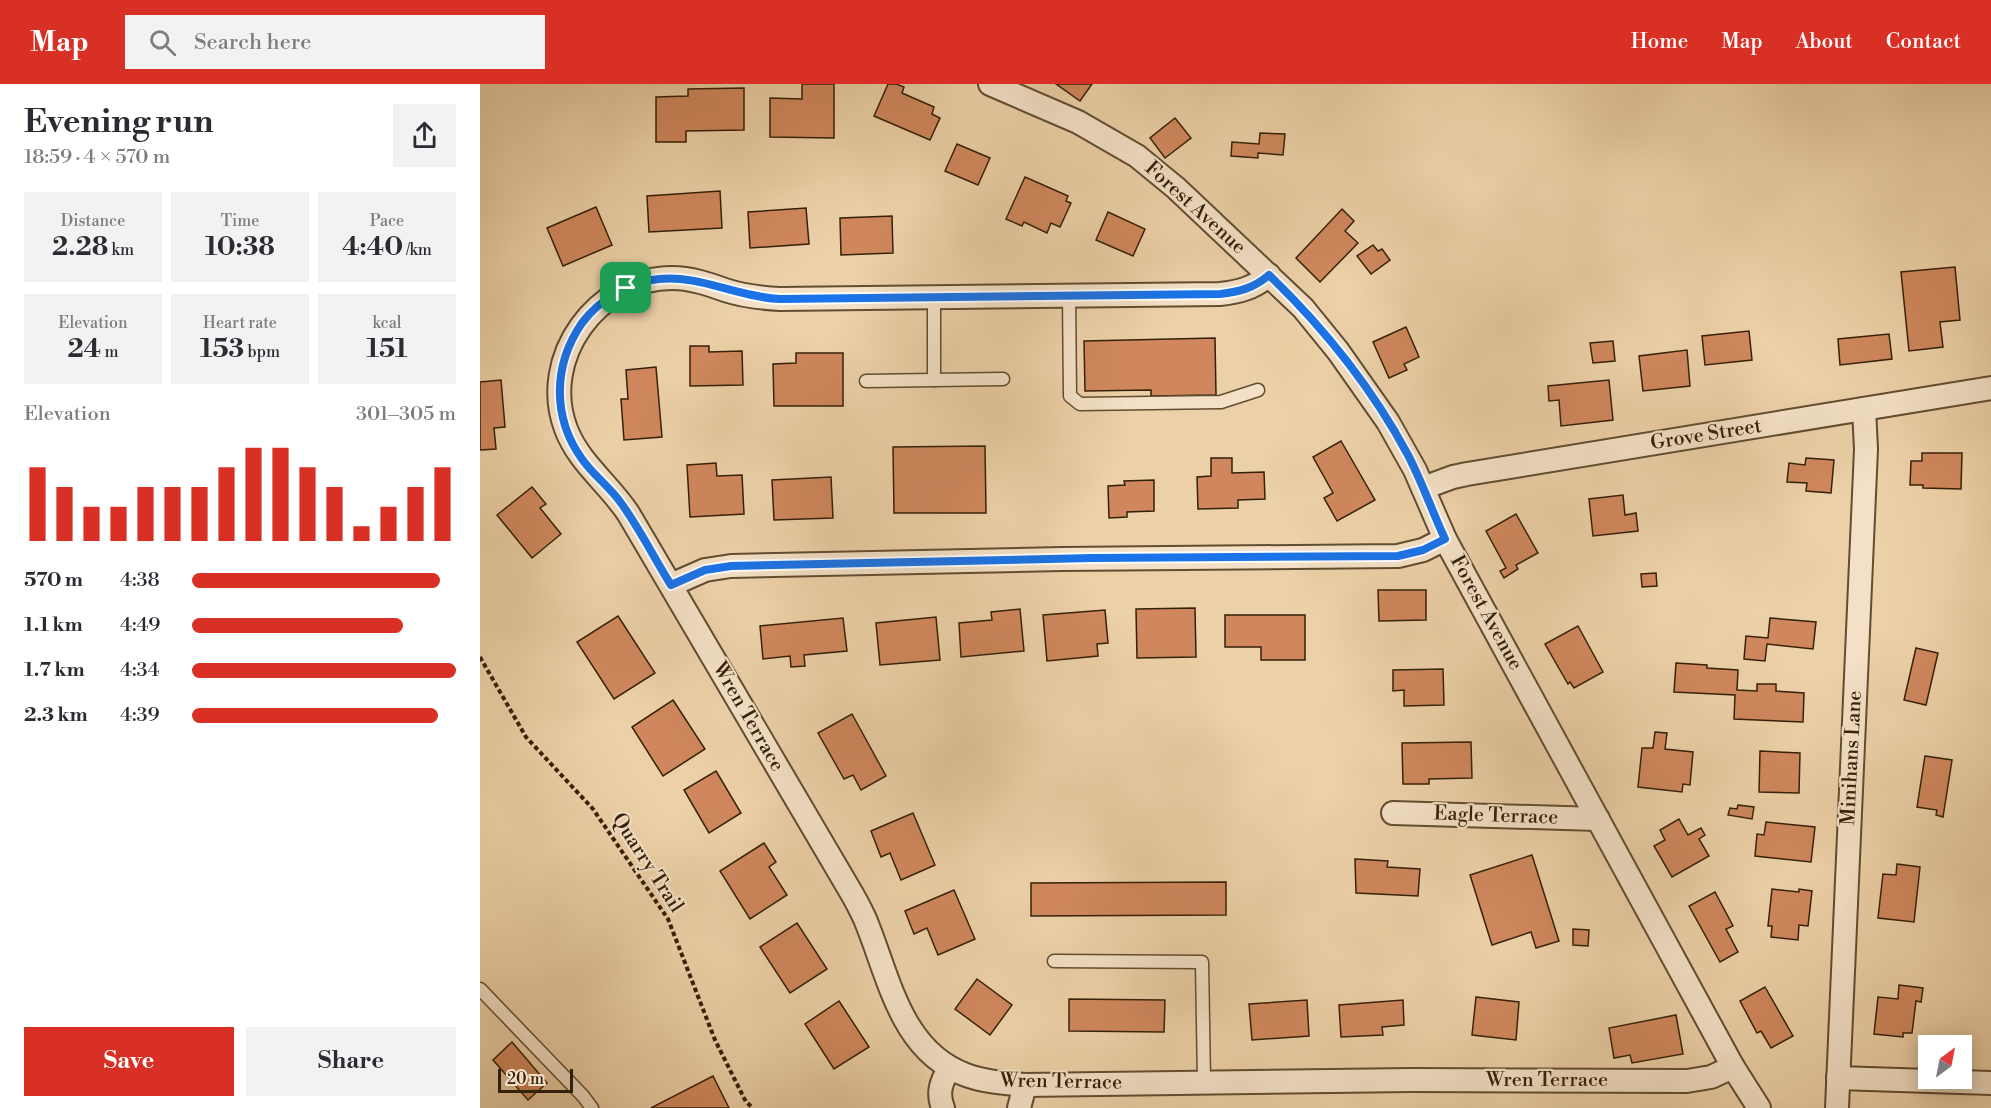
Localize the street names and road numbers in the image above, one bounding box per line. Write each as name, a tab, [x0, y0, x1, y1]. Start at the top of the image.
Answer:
street label: Forest Avenue	[1139, 156, 1251, 260]
street label: Grove Street	[1649, 414, 1763, 456]
street label: Forest Avenue	[1444, 551, 1528, 675]
street label: Wren Terrace	[706, 657, 789, 776]
street label: Minihans Lane	[1836, 690, 1868, 826]
street label: Eagle Terrace	[1433, 801, 1559, 831]
street label: Quarry Trail	[606, 808, 689, 918]
street label: Wren Terrace	[999, 1068, 1122, 1096]
street label: Wren Terrace	[1485, 1068, 1608, 1093]

